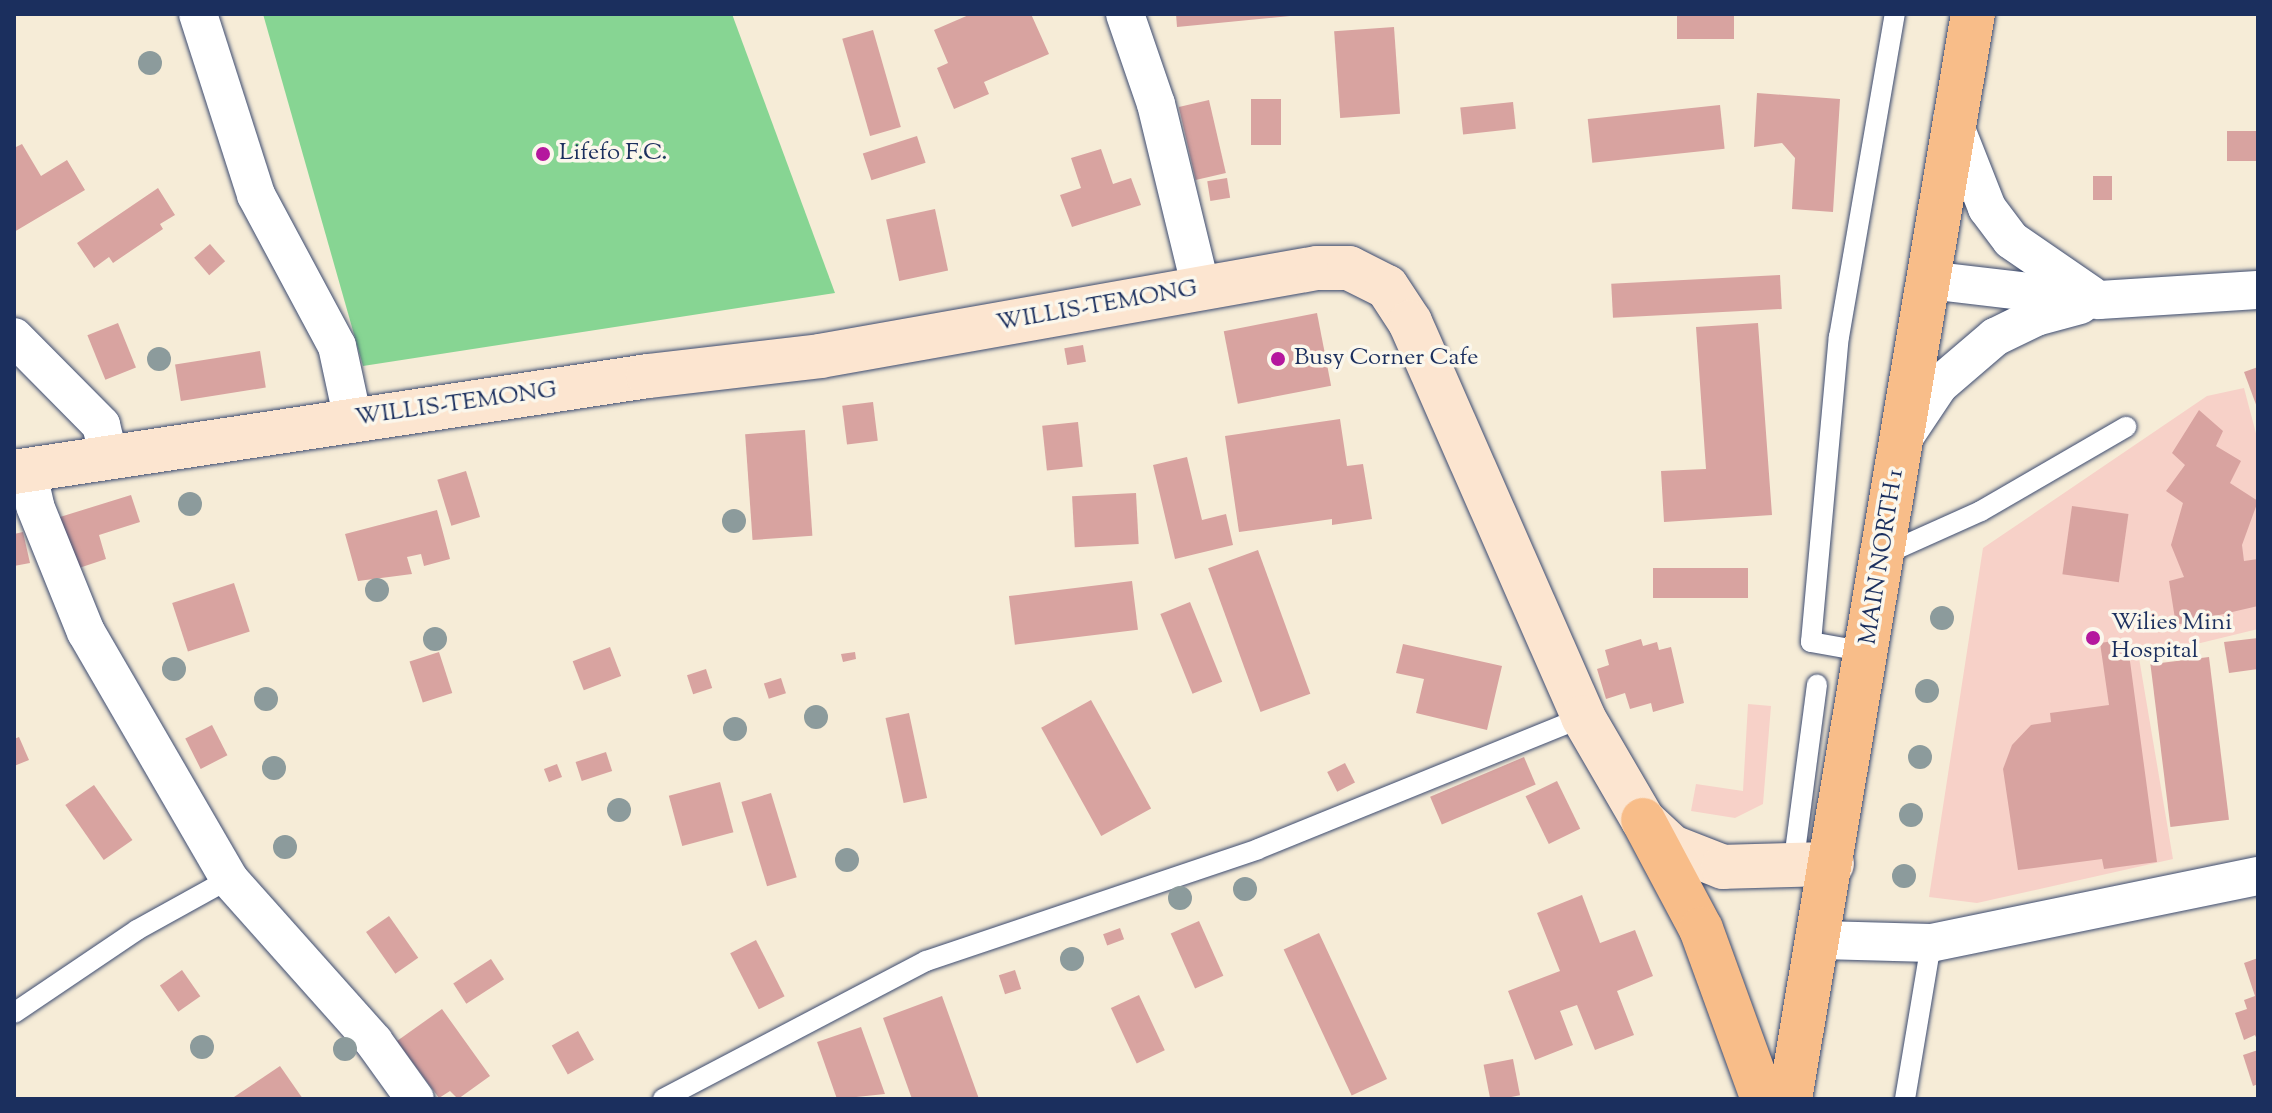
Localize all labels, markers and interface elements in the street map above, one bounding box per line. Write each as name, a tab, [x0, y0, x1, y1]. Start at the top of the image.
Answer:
place label: Lifefo F.C.	[559, 140, 667, 168]
marker: Lifefo F.C.	[534, 145, 552, 163]
street label: WILLIS-TEMONG	[994, 275, 1200, 339]
place label: Busy Corner Cafe	[1294, 345, 1479, 373]
marker: Busy Corner Cafe	[1269, 350, 1287, 368]
street label: WILLIS-TEMONG	[353, 377, 559, 433]
street label: MAIN NORTH 1	[1855, 467, 1911, 647]
place label: Wilies Mini Hospital	[2111, 610, 2232, 666]
marker: Wilies Mini Hospital	[2082, 627, 2104, 649]

